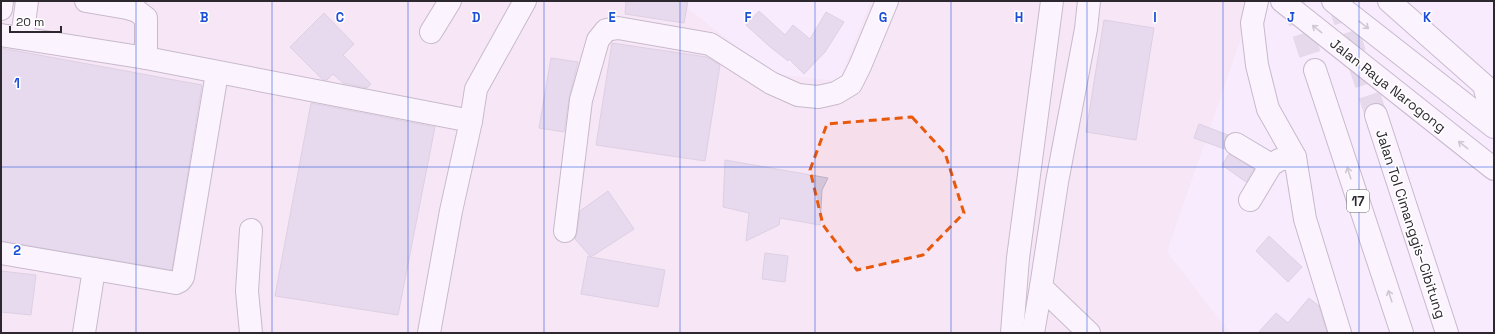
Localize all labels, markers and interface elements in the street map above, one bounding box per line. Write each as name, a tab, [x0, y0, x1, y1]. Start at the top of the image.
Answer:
scale bar	[10, 8, 61, 34]
text: B	[200, 9, 209, 26]
text: C	[336, 9, 344, 26]
text: D	[472, 9, 481, 26]
text: E	[608, 9, 616, 26]
text: F	[745, 9, 752, 26]
text: G	[879, 9, 887, 26]
text: H	[1015, 9, 1023, 26]
text: I	[1153, 9, 1157, 26]
text: J	[1287, 9, 1295, 26]
text: K	[1423, 9, 1432, 26]
text: 20 m	[16, 14, 44, 30]
one-way arrow	[1359, 21, 1370, 29]
one-way arrow	[1312, 25, 1323, 34]
street label: Jalan Raya Narogong	[1326, 34, 1450, 136]
text: 1	[14, 75, 20, 92]
street label: Jalan Tol Cimanggis–Cibitung	[1372, 127, 1450, 321]
one-way arrow	[1458, 140, 1469, 149]
one-way arrow	[1345, 166, 1352, 179]
road number: 17	[1347, 190, 1369, 212]
text: 2	[13, 242, 21, 259]
one-way arrow	[1385, 290, 1393, 302]

